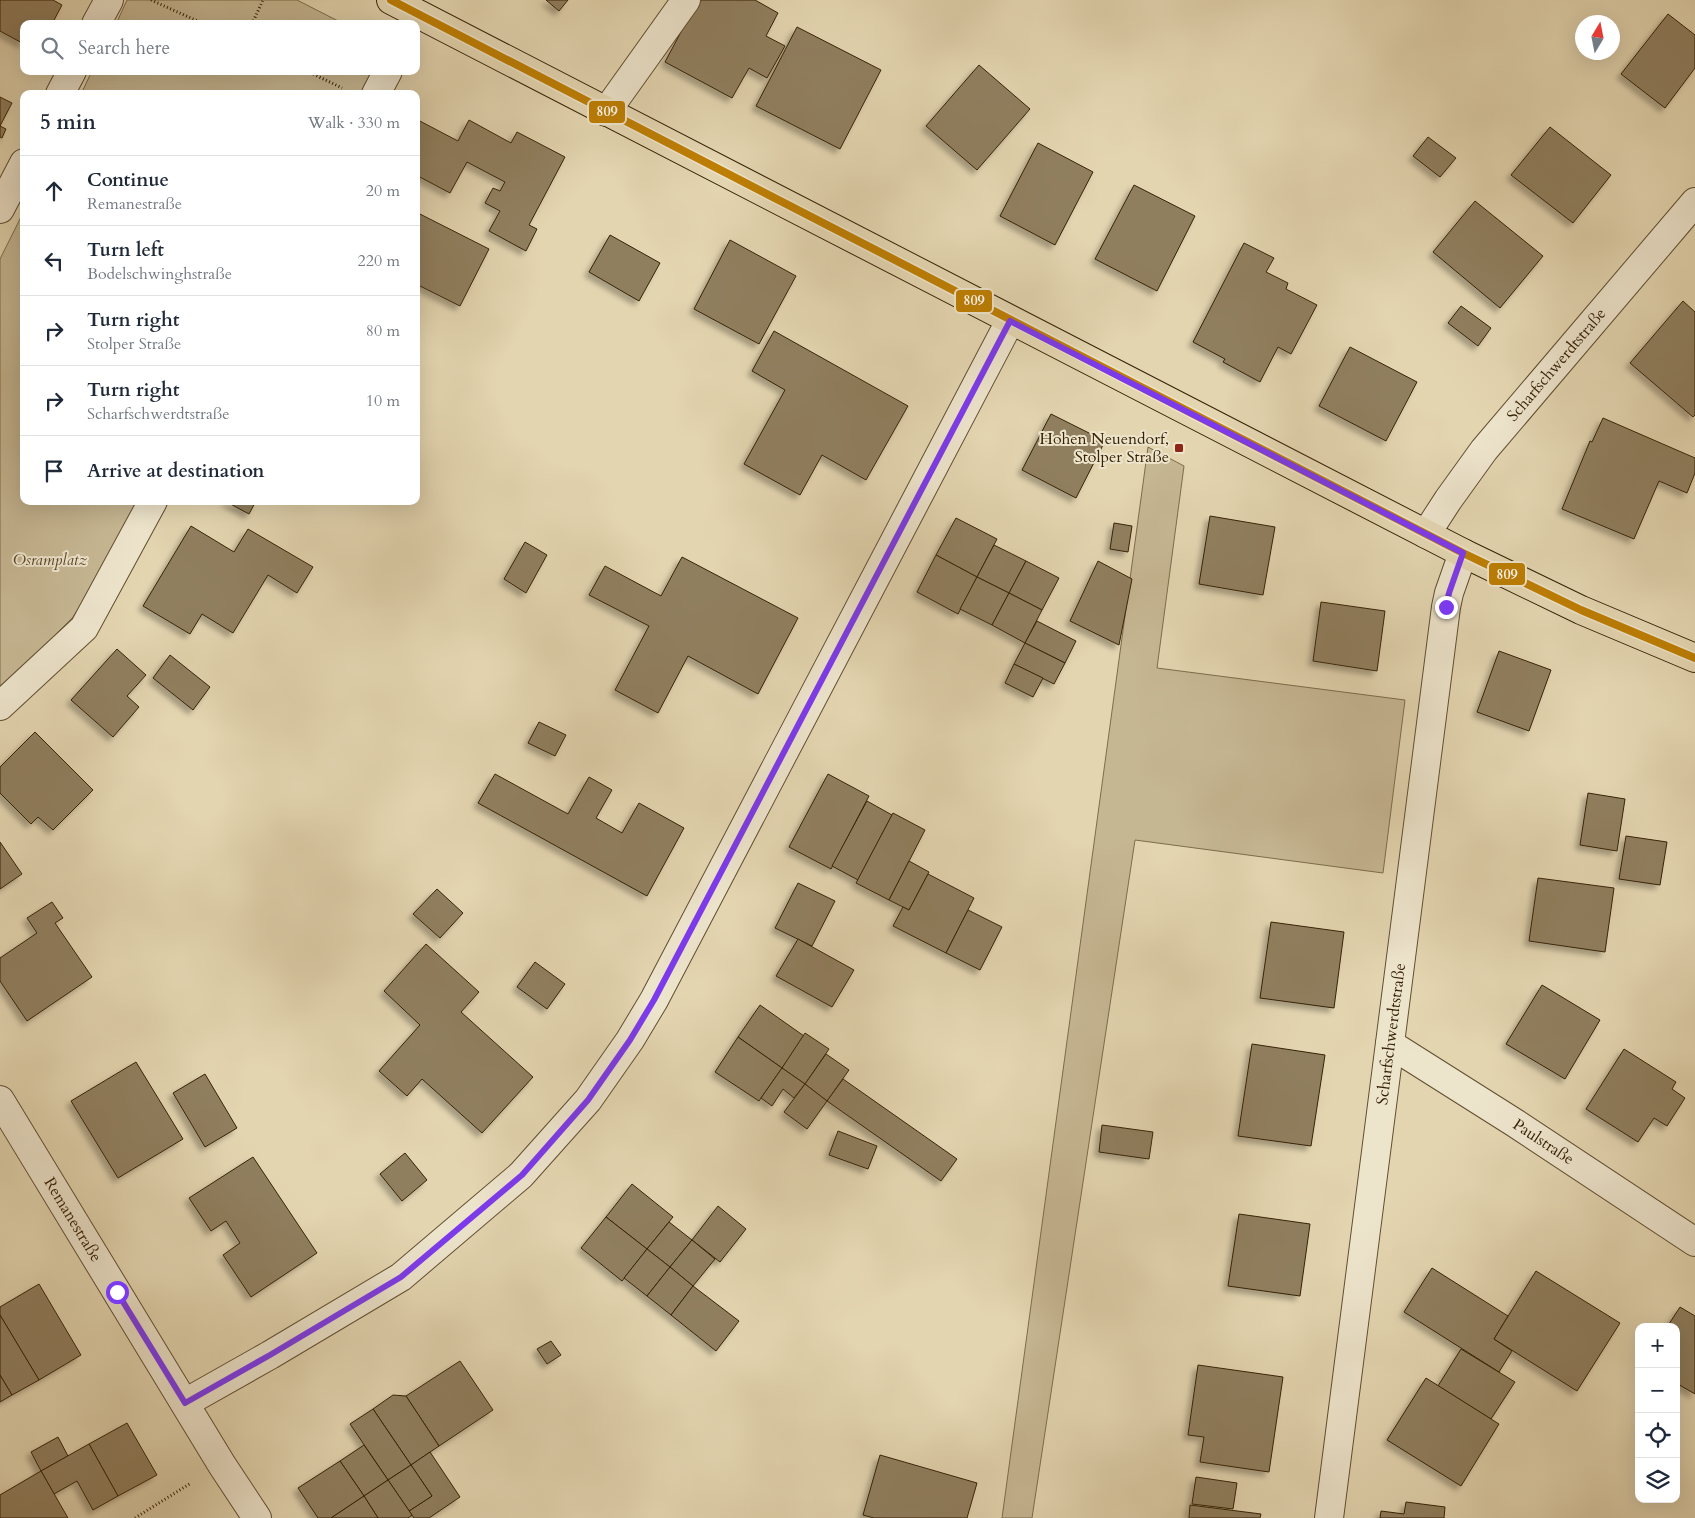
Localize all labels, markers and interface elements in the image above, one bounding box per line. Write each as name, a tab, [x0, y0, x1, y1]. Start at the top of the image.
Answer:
north arrow	[1575, 15, 1620, 60]
search box	[20, 20, 420, 75]
icon: search	[38, 34, 66, 62]
text: Search here	[78, 35, 170, 61]
line badge: 809	[588, 100, 626, 124]
text: 809	[596, 102, 618, 121]
text: 5 min	[40, 108, 96, 137]
text: Walk · 330 m	[308, 112, 400, 134]
text: Continue	[87, 167, 169, 193]
icon: ahead	[40, 177, 68, 205]
text: 20 m	[366, 180, 400, 202]
text: Remanestraße	[87, 193, 182, 215]
text: Turn left	[87, 237, 164, 263]
icon: left	[40, 247, 68, 275]
text: 220 m	[358, 250, 400, 272]
text: Bodelschwinghstraße	[87, 263, 232, 285]
line badge: 809	[955, 289, 993, 313]
text: 809	[963, 291, 985, 310]
street label: Scharfschwerdtstraße	[1502, 303, 1611, 426]
text: Turn right	[87, 307, 179, 333]
icon: right	[40, 317, 68, 345]
text: 80 m	[366, 320, 400, 342]
text: Stolper Straße	[87, 333, 181, 355]
text: Turn right	[87, 377, 179, 403]
icon: right	[40, 387, 68, 415]
text: 10 m	[366, 390, 400, 412]
text: Scharfschwerdtstraße	[87, 403, 230, 425]
place label: Hohen Neuendorf, Stolper Straße	[1040, 428, 1169, 468]
marker: Hohen Neuendorf, Stolper Straße	[1173, 442, 1185, 454]
icon: arrive	[40, 457, 68, 485]
text: Arrive at destination	[87, 458, 264, 484]
park label: Osramplatz	[13, 549, 87, 571]
line badge: 809	[1488, 562, 1526, 586]
text: 809	[1496, 565, 1518, 584]
route end	[1435, 596, 1458, 619]
street label: Scharfschwerdtstraße	[1371, 962, 1411, 1106]
street label: Paulstraße	[1509, 1114, 1578, 1170]
street label: Remanestraße	[39, 1173, 107, 1266]
route start	[106, 1281, 129, 1304]
map controls	[1635, 1323, 1680, 1503]
button: +	[1635, 1323, 1680, 1368]
button: −	[1635, 1368, 1680, 1413]
button: locate	[1635, 1413, 1680, 1458]
button: layers	[1635, 1458, 1680, 1503]

